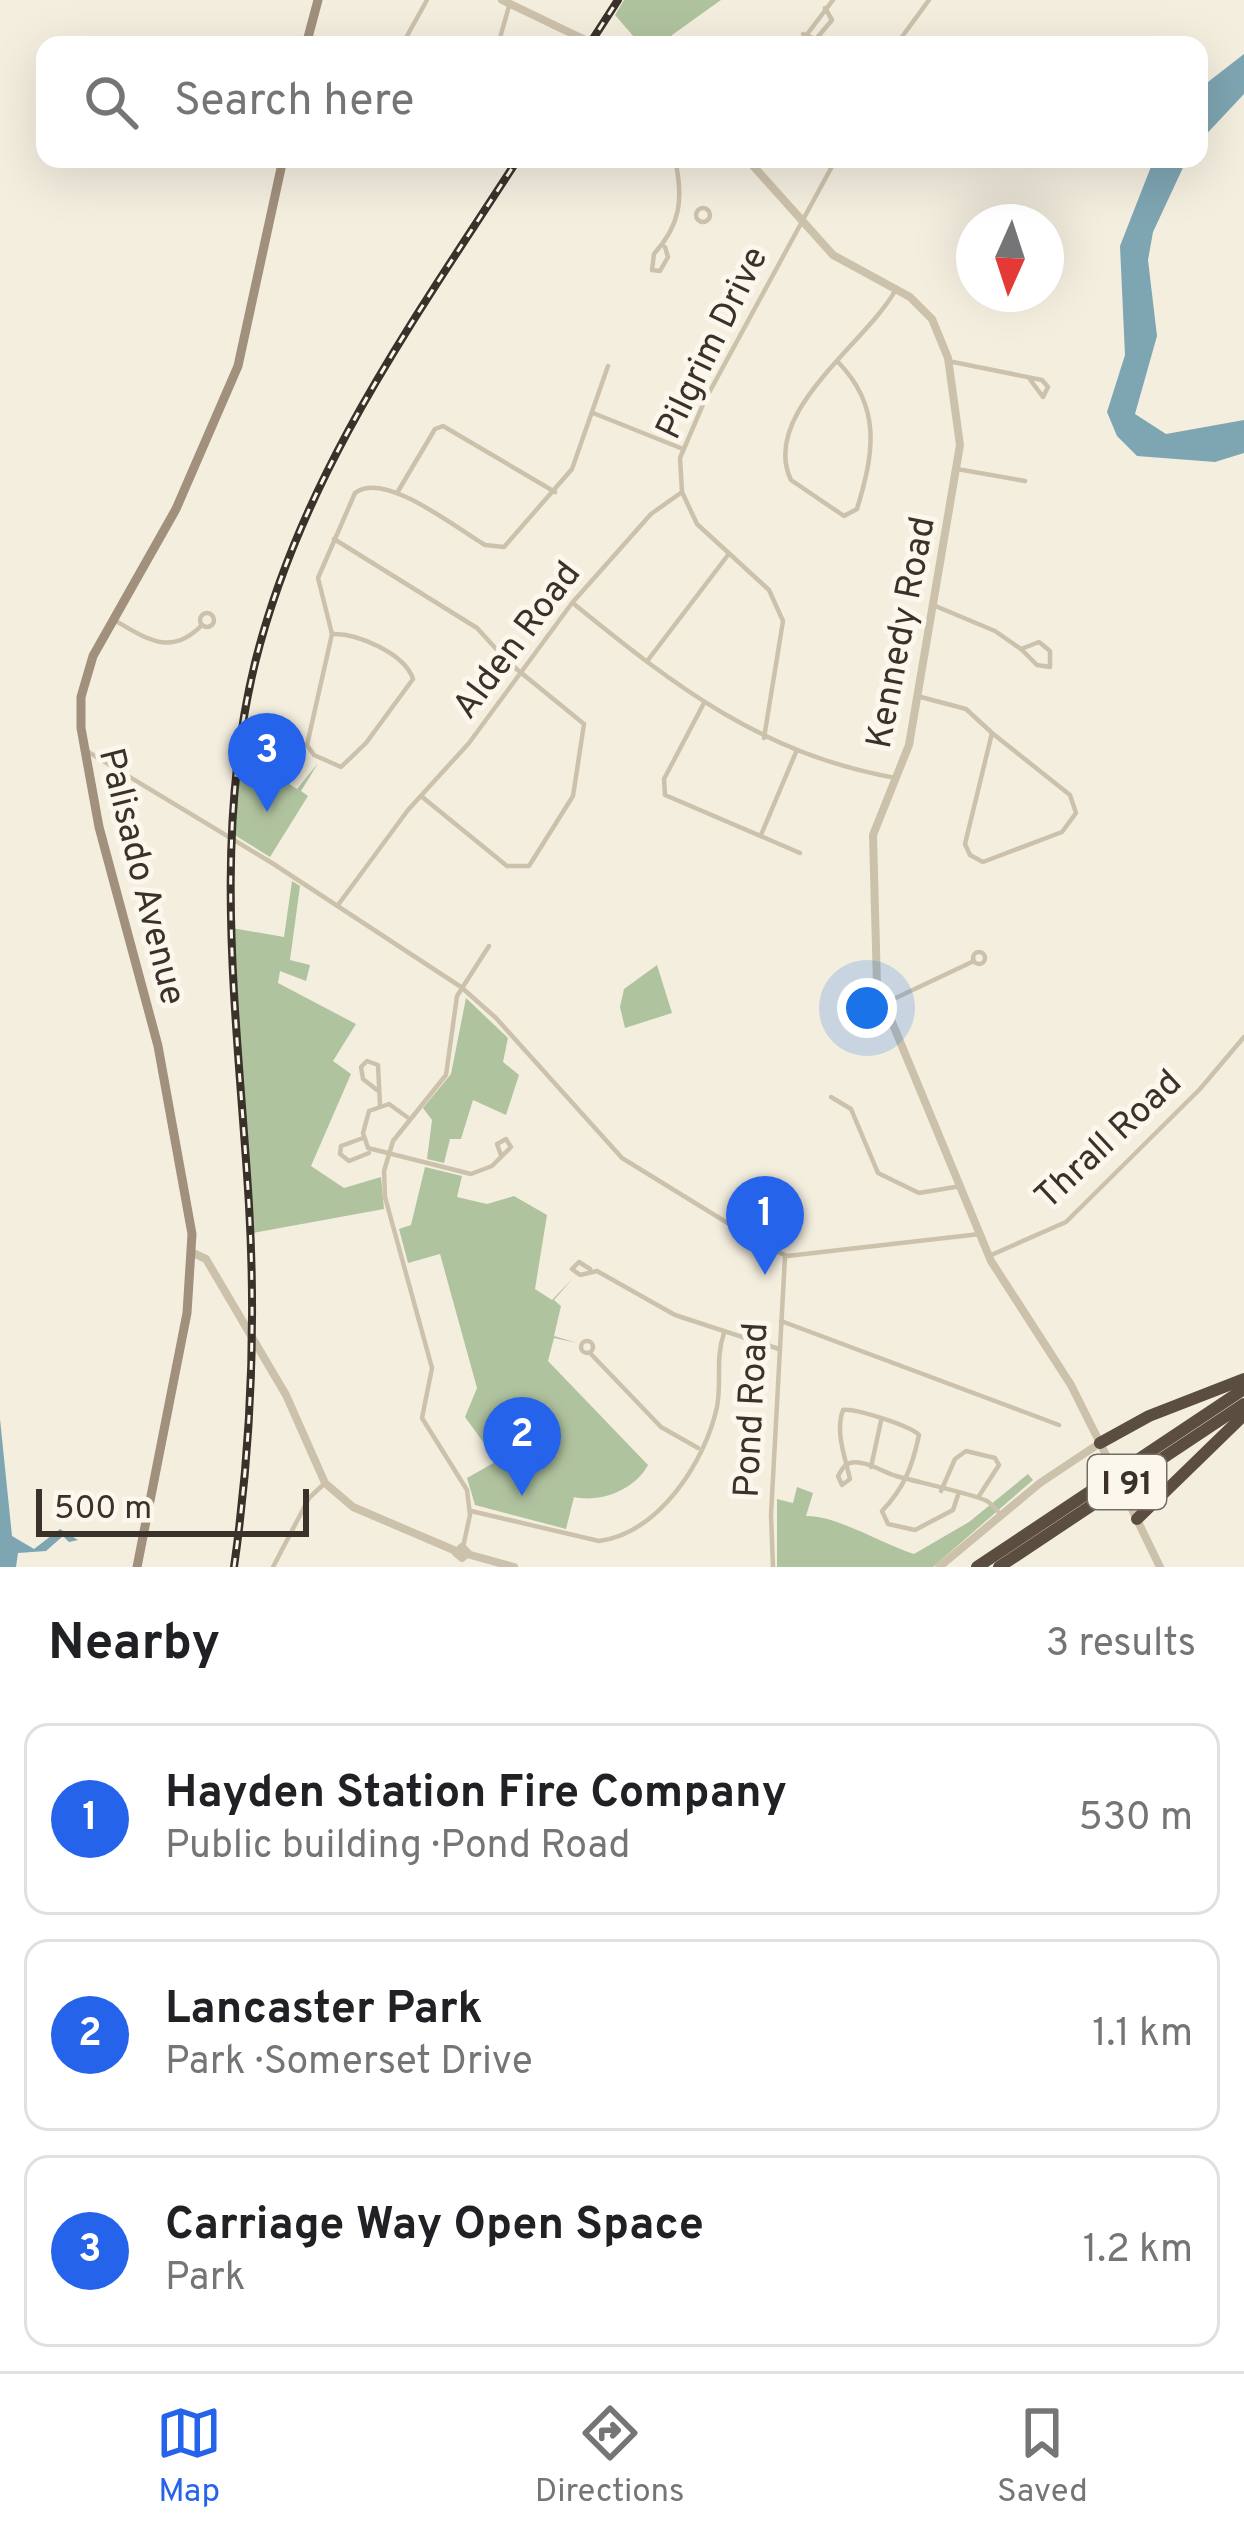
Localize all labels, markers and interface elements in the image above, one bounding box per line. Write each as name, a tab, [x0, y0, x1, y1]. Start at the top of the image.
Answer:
search box	[36, 36, 1208, 168]
icon: search	[78, 69, 144, 135]
text: Search here	[174, 74, 414, 131]
north arrow	[956, 204, 1064, 312]
street label: Pilgrim Drive	[647, 240, 780, 448]
street label: Kennedy Road	[858, 513, 948, 753]
street label: Alden Road	[444, 553, 593, 729]
pin: 3	[228, 713, 306, 812]
street label: Palisado Avenue	[86, 744, 194, 1010]
your location	[837, 978, 897, 1038]
street label: Thrall Road	[1027, 1061, 1193, 1221]
pin: 1	[726, 1176, 804, 1275]
street label: Pond Road	[725, 1321, 781, 1499]
pin: 2	[483, 1397, 561, 1496]
road number: I 91	[1088, 1455, 1166, 1509]
scale bar	[36, 1483, 309, 1536]
text: 500 m	[54, 1489, 152, 1531]
text: Nearby	[48, 1613, 220, 1678]
text: 3 results	[1046, 1621, 1196, 1670]
text: Hayden Station Fire Company	[165, 1766, 787, 1823]
text: 1	[82, 1795, 98, 1844]
text: 530 m	[1078, 1795, 1193, 1844]
text: Public building · Pond Road	[165, 1823, 630, 1872]
text: Lancaster Park	[165, 1982, 483, 2039]
text: 2	[78, 2011, 102, 2060]
text: 1.1 km	[1092, 2011, 1193, 2060]
text: Park · Somerset Drive	[165, 2039, 533, 2088]
text: Carriage Way Open Space	[165, 2198, 704, 2255]
text: 3	[78, 2227, 102, 2276]
text: 1.2 km	[1083, 2227, 1193, 2276]
text: Park	[165, 2255, 246, 2304]
tab: Map	[156, 2400, 222, 2514]
tab: Directions	[535, 2400, 685, 2514]
tab: Saved	[997, 2400, 1088, 2514]

